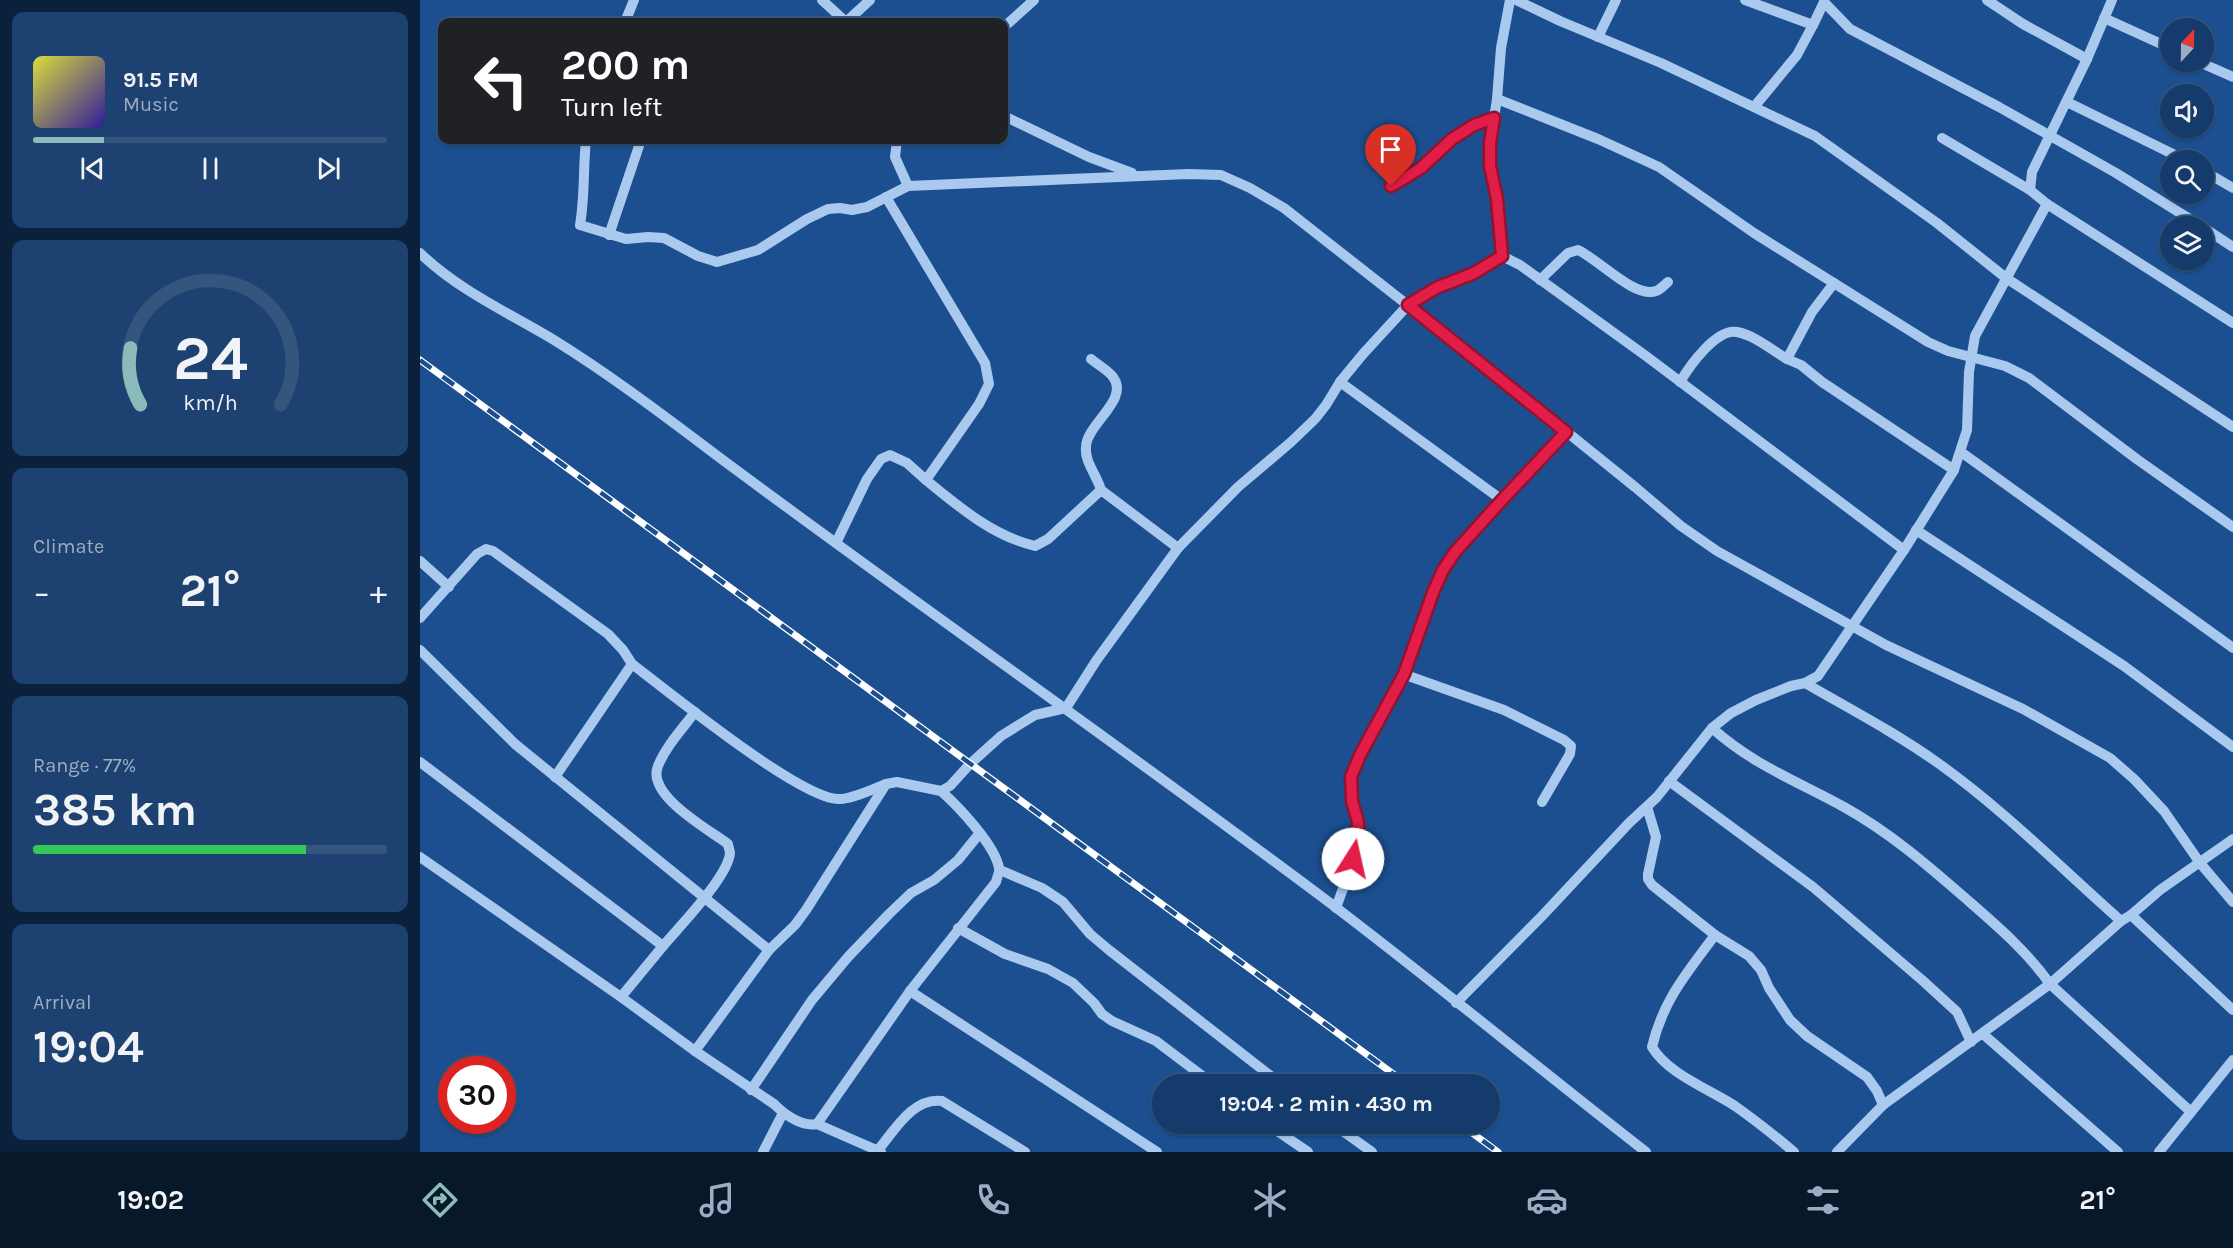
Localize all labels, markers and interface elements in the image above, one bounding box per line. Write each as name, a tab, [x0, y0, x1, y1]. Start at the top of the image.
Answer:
north arrow	[2160, 18, 2214, 72]
map controls	[2160, 18, 2214, 270]
text: 200 m	[561, 40, 690, 90]
icon: left	[462, 42, 540, 120]
text: 91.5 FM	[123, 67, 199, 93]
button: sound	[2160, 84, 2214, 138]
text: Turn left	[561, 91, 662, 123]
text: Music	[123, 93, 179, 116]
pin	[1365, 124, 1416, 186]
icon: arrive	[1374, 133, 1407, 166]
button: search	[2160, 150, 2214, 204]
icon: previous	[76, 152, 109, 185]
icon: pause	[194, 152, 227, 185]
icon: next	[312, 152, 345, 185]
button: layers	[2160, 216, 2214, 270]
text: 24	[173, 322, 247, 395]
text: km/h	[183, 390, 237, 415]
text: Climate	[33, 535, 104, 558]
text: 21°	[180, 565, 240, 617]
text: −	[33, 573, 50, 611]
text: +	[370, 573, 387, 611]
text: Range · 77%	[33, 754, 136, 777]
text: 385 km	[33, 784, 197, 836]
position arrow	[1321, 827, 1385, 891]
text: Arrival	[33, 991, 92, 1014]
text: 19:04	[33, 1021, 144, 1073]
speed limit sign: 30	[438, 1056, 516, 1134]
text: 19:04 · 2 min · 430 m	[1219, 1091, 1433, 1117]
icon: directions	[419, 1179, 461, 1221]
icon: music	[696, 1179, 738, 1221]
icon: phone	[972, 1179, 1014, 1221]
icon: climate	[1249, 1179, 1291, 1221]
icon: car	[1526, 1179, 1568, 1221]
icon: filters	[1802, 1179, 1844, 1221]
text: 19:02	[117, 1184, 184, 1216]
text: 21°	[2079, 1184, 2116, 1216]

